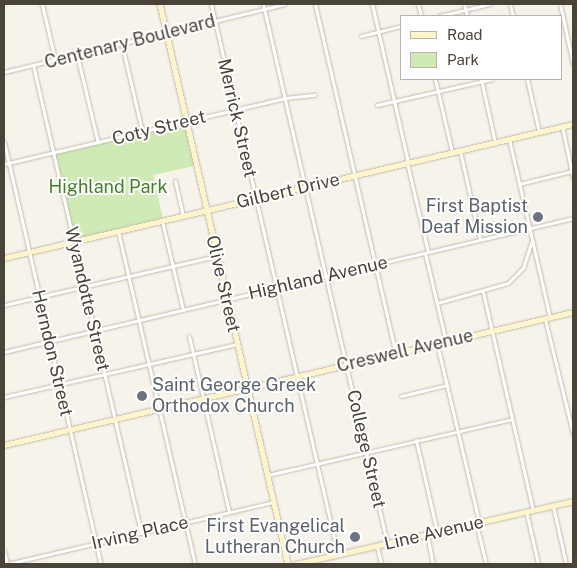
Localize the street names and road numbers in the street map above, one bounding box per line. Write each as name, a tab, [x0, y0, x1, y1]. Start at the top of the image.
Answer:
street label: Centenary Boulevard	[42, 10, 218, 74]
street label: Merrick Street	[213, 56, 261, 180]
street label: Coty Street	[110, 106, 208, 150]
street label: Gilbert Drive	[234, 169, 342, 213]
street label: Wyandotte Street	[60, 225, 114, 373]
street label: Olive Street	[201, 233, 245, 335]
street label: Highland Avenue	[246, 251, 390, 305]
street label: Herndon Street	[27, 287, 77, 419]
street label: Creswell Avenue	[335, 325, 475, 377]
street label: College Street	[342, 388, 390, 510]
street label: Irving Place	[89, 511, 191, 555]
street label: Line Avenue	[382, 511, 486, 555]

